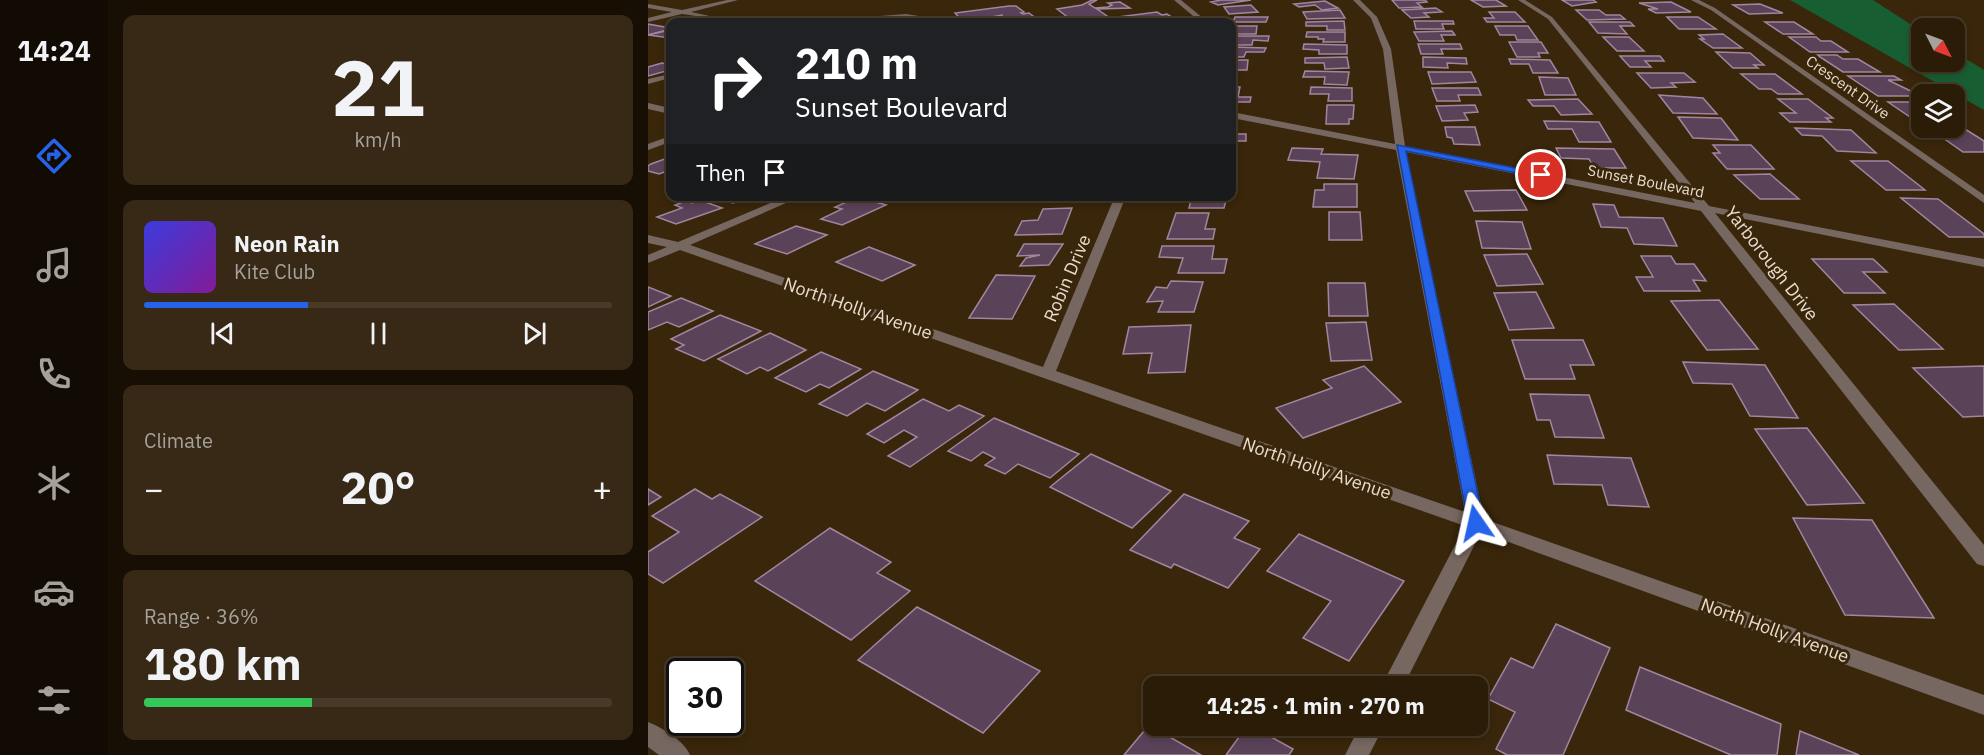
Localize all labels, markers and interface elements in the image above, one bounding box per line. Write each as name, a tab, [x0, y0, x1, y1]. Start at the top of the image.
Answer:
north arrow	[1911, 18, 1965, 72]
map controls	[1911, 18, 1965, 138]
text: 14:24	[17, 33, 91, 68]
text: 21	[331, 36, 425, 137]
text: 210 m	[795, 36, 918, 91]
icon: right	[696, 42, 774, 120]
street label: Crescent Drive	[1802, 51, 1894, 123]
button: layers	[1911, 84, 1965, 138]
text: Sunset Boulevard	[795, 89, 1008, 124]
text: km/h	[354, 126, 402, 153]
icon: directions	[33, 135, 75, 177]
pin	[1515, 149, 1566, 200]
icon: arrive	[758, 156, 791, 189]
text: Then	[696, 158, 746, 187]
icon: arrive	[1524, 158, 1557, 191]
street label: Sunset Boulevard	[1586, 160, 1706, 202]
street label: Yarborough Drive	[1720, 201, 1824, 325]
text: Neon Rain	[234, 229, 340, 258]
street label: Robin Drive	[1038, 231, 1096, 325]
icon: music	[33, 244, 75, 286]
text: Kite Club	[234, 258, 315, 285]
street label: North Holly Avenue	[781, 272, 936, 344]
icon: previous	[206, 317, 239, 350]
icon: pause	[362, 317, 395, 350]
icon: next	[518, 317, 551, 350]
icon: phone	[33, 353, 75, 395]
text: Climate	[144, 427, 213, 454]
street label: North Holly Avenue	[1240, 432, 1395, 504]
text: 20°	[340, 458, 416, 516]
icon: climate	[33, 462, 75, 504]
text: −	[144, 467, 164, 510]
text: +	[592, 467, 612, 510]
position arrow	[1444, 491, 1508, 555]
icon: car	[33, 571, 75, 613]
street label: North Holly Avenue	[1698, 593, 1852, 668]
text: Range · 36%	[144, 603, 259, 630]
text: 180 km	[144, 634, 302, 692]
speed limit sign: 30	[666, 658, 744, 736]
icon: filters	[33, 679, 75, 721]
text: 14:25 · 1 min · 270 m	[1206, 691, 1425, 720]

